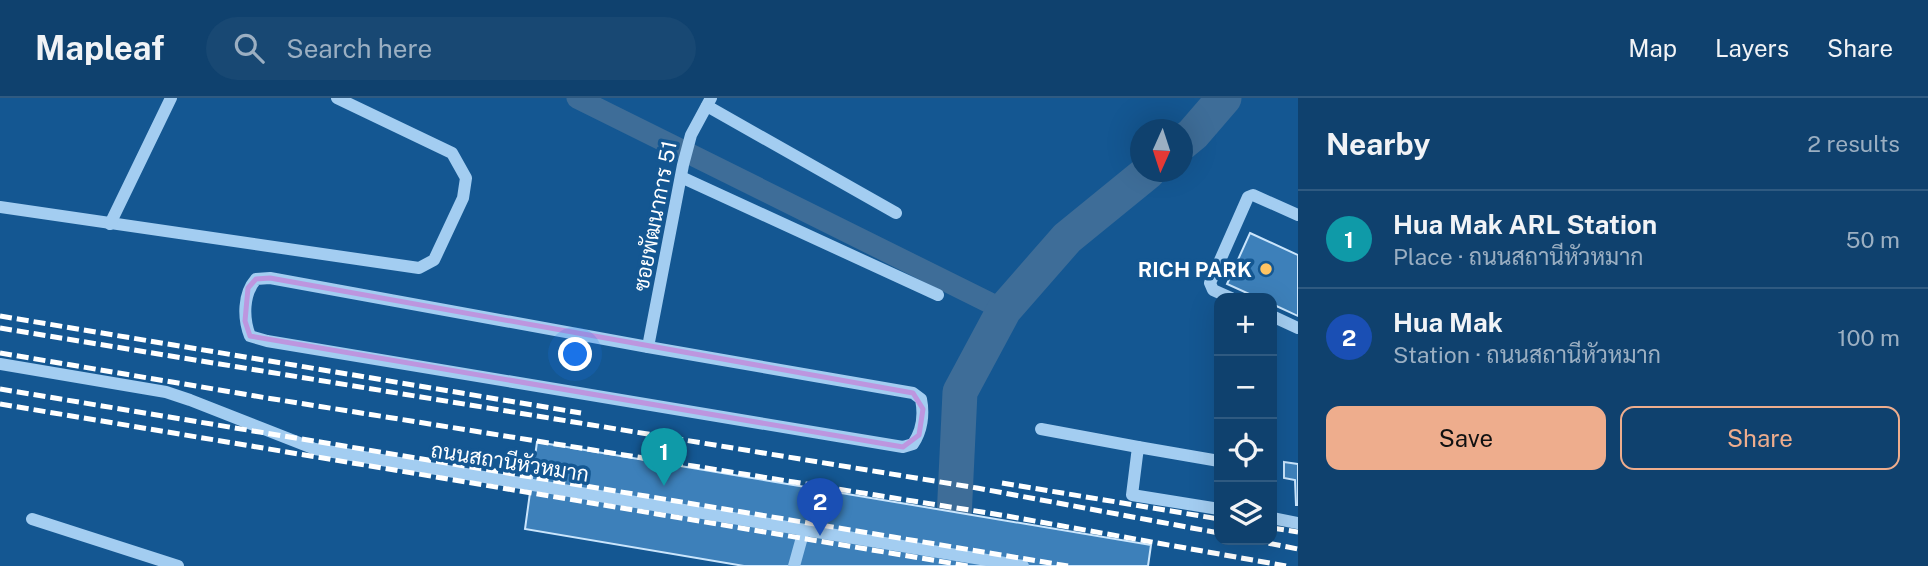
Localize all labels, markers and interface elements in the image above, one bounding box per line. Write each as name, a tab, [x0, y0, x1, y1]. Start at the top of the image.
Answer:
search box	[206, 17, 696, 80]
text: Mapleaf	[35, 29, 164, 67]
icon: search	[230, 29, 268, 67]
text: Search here	[286, 33, 432, 64]
text: Map	[1628, 34, 1677, 62]
text: Layers	[1715, 34, 1789, 62]
text: Share	[1827, 34, 1893, 62]
north arrow	[1130, 119, 1193, 182]
text: Nearby	[1326, 126, 1430, 162]
text: 2 results	[1807, 130, 1900, 157]
street label: ซอยพัฒนาการ 51	[628, 139, 682, 293]
text: Hua Mak ARL Station	[1393, 209, 1657, 240]
text: 1	[1344, 226, 1354, 253]
text: 50 m	[1846, 226, 1900, 253]
text: Place · ถนนสถานีหัวหมาก	[1393, 243, 1644, 270]
place label: RICH PARK	[1138, 257, 1252, 282]
marker: RICH PARK	[1258, 261, 1274, 277]
map controls	[1214, 293, 1277, 545]
button: +	[1214, 293, 1277, 356]
text: Hua Mak	[1393, 307, 1503, 338]
text: 2	[1342, 324, 1356, 351]
text: 100 m	[1837, 324, 1900, 351]
your location	[558, 337, 592, 371]
text: Station · ถนนสถานีหัวหมาก	[1393, 341, 1661, 368]
button: −	[1214, 356, 1277, 419]
button: Save	[1326, 406, 1606, 470]
button: Share	[1620, 406, 1900, 470]
button: locate	[1214, 419, 1277, 482]
pin: 1	[641, 428, 687, 486]
street label: ถนนสถานีหัวหมาก	[429, 437, 591, 487]
pin: 2	[797, 478, 843, 536]
button: layers	[1214, 482, 1277, 545]

